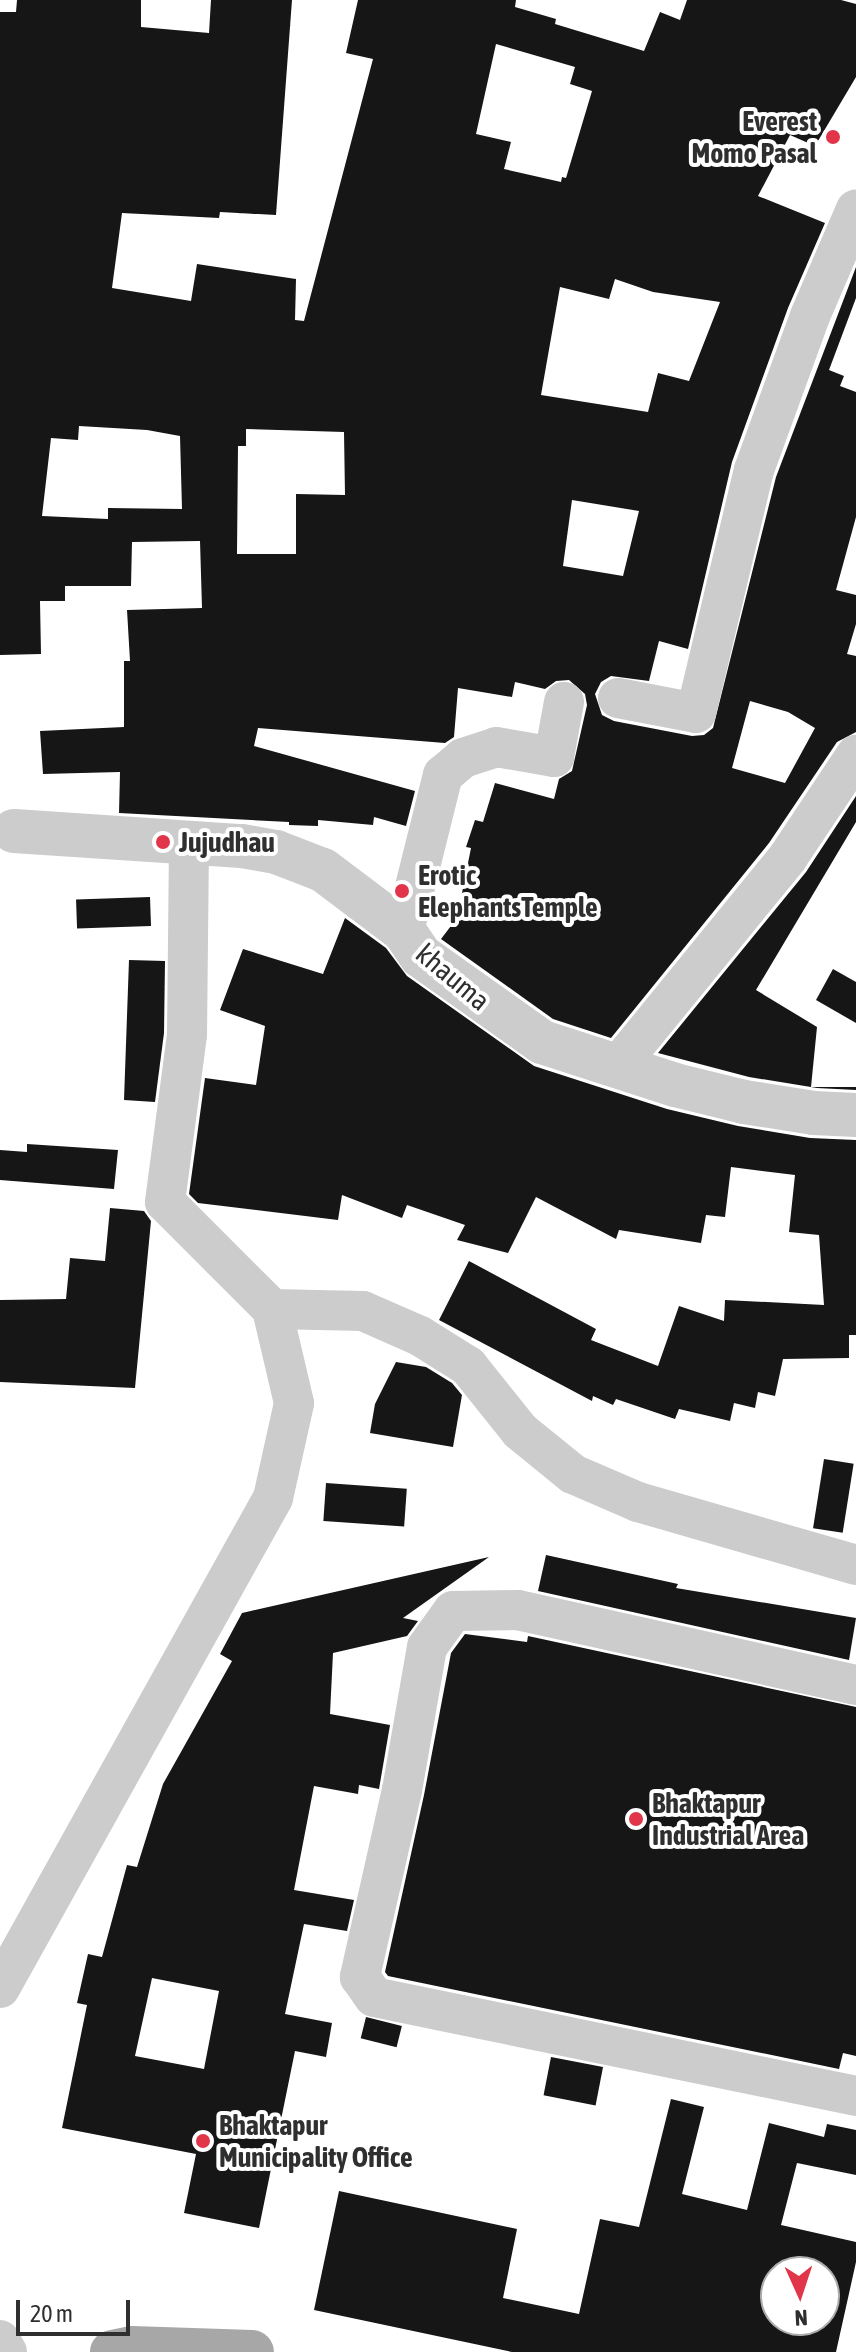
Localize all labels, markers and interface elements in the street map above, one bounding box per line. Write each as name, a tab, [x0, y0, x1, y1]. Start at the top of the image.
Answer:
place label: Everest Momo Pasal	[691, 104, 817, 170]
marker: Everest Momo Pasal	[824, 128, 842, 146]
place label: Jujudhau	[179, 825, 275, 859]
marker: Jujudhau	[154, 833, 172, 851]
place label: Erotic ElephantsTemple	[418, 858, 598, 924]
marker: Erotic ElephantsTemple	[393, 882, 411, 900]
street label: khauma	[409, 937, 497, 1017]
place label: Bhaktapur Industrial Area	[652, 1786, 804, 1852]
marker: Bhaktapur Industrial Area	[627, 1810, 645, 1828]
place label: Bhaktapur Municipality Office	[219, 2108, 413, 2174]
marker: Bhaktapur Municipality Office	[194, 2132, 212, 2150]
north arrow	[760, 2256, 840, 2336]
scale bar	[20, 2284, 134, 2334]
text: 20 m	[30, 2300, 73, 2327]
text: N	[794, 2305, 808, 2331]

